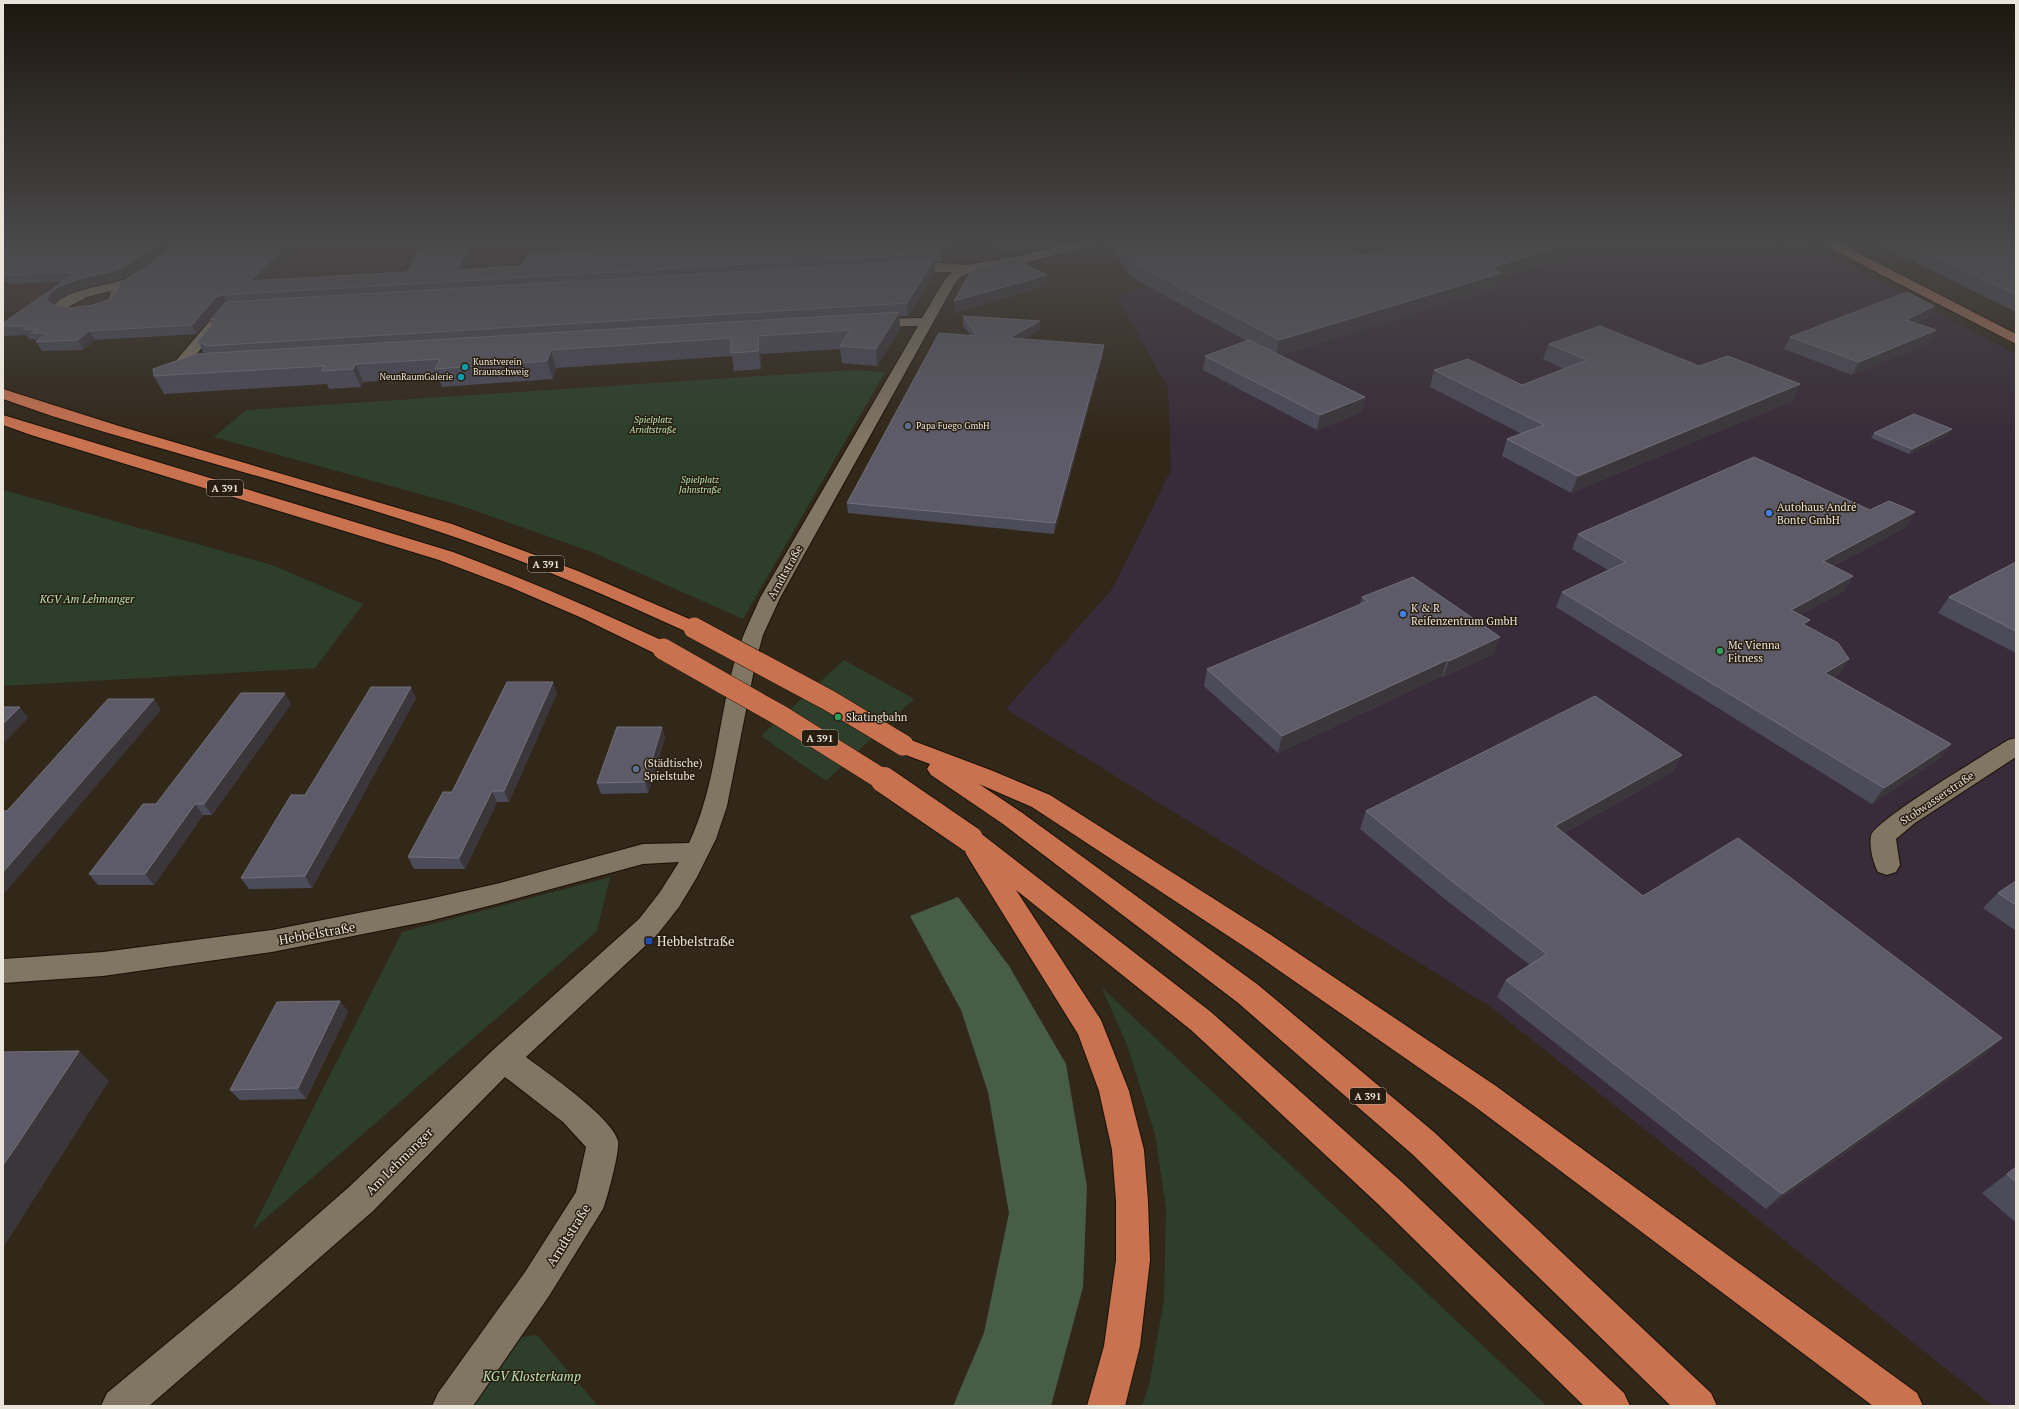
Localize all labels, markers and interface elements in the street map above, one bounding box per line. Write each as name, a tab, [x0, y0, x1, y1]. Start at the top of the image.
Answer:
place label: Kunstverein Braunschweig	[473, 356, 529, 378]
marker: Kunstverein Braunschweig	[460, 362, 470, 372]
place label: NeunRaumGalerie	[379, 371, 453, 383]
marker: NeunRaumGalerie	[456, 372, 466, 382]
park label: Spielplatz Arndtstraße	[629, 414, 676, 436]
place label: Papa Fuego GmbH	[916, 420, 990, 432]
marker: Papa Fuego GmbH	[903, 421, 913, 431]
park label: Spielplatz Jahnstraße	[678, 474, 721, 496]
road number: A 391	[207, 480, 243, 496]
place label: Autohaus André Bonte GmbH	[1777, 500, 1857, 527]
marker: Autohaus André Bonte GmbH	[1764, 508, 1774, 518]
street label: Arndtstraße	[764, 542, 806, 601]
road number: A 391	[528, 556, 564, 572]
park label: KGV Am Lehmanger	[39, 592, 135, 606]
place label: K & R Reifenzentrum GmbH	[1411, 601, 1517, 628]
marker: K & R Reifenzentrum GmbH	[1398, 609, 1408, 619]
place label: Mc Vienna Fitness	[1728, 638, 1780, 665]
marker: Mc Vienna Fitness	[1715, 646, 1725, 656]
place label: Skatingbahn	[846, 710, 908, 724]
marker: Skatingbahn	[833, 712, 843, 722]
road number: A 391	[802, 730, 838, 746]
place label: (Städtische) Spielstube	[644, 756, 703, 783]
marker: (Städtische) Spielstube	[631, 764, 641, 774]
street label: Stobwasserstraße	[1897, 768, 1977, 828]
street label: Hebbelstraße	[277, 917, 357, 949]
place label: Hebbelstraße	[657, 932, 734, 950]
marker: Hebbelstraße	[644, 936, 654, 946]
road number: A 391	[1350, 1088, 1386, 1104]
street label: Am Lehmanger	[361, 1123, 437, 1199]
street label: Arndtstraße	[542, 1200, 594, 1270]
park label: KGV Klosterkamp	[482, 1367, 581, 1385]

